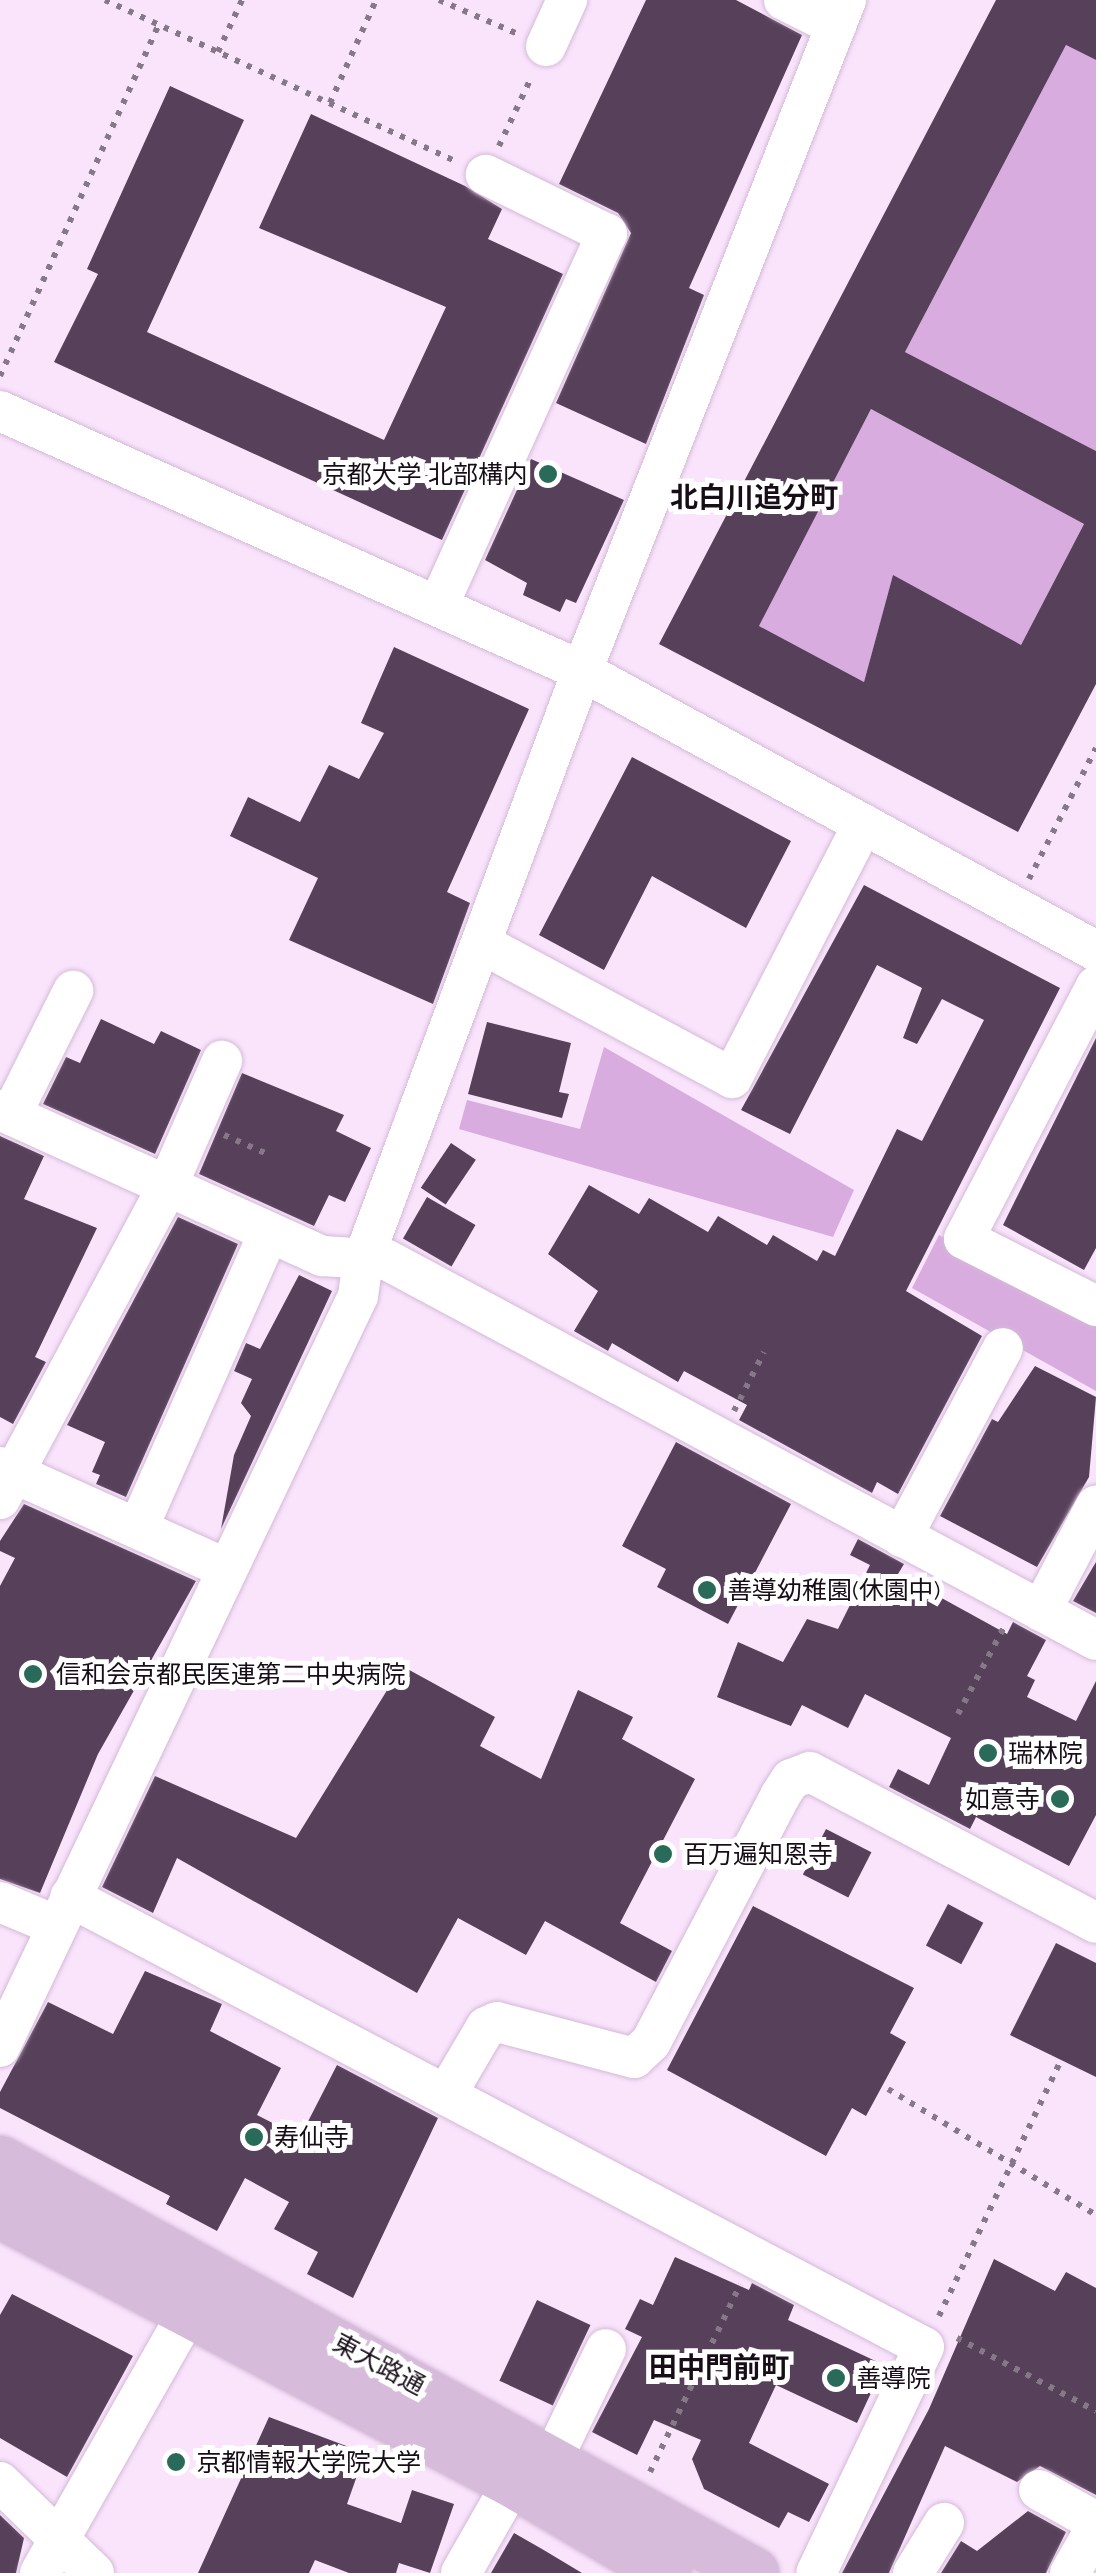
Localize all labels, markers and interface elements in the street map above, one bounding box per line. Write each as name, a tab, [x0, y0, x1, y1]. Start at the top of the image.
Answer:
place label: 京都大学 北部構内	[322, 459, 528, 489]
marker: 京都大学 北部構内	[537, 463, 559, 485]
district label: 北白川追分町	[670, 481, 838, 515]
place label: 善導幼稚園(休園中)	[727, 1575, 940, 1605]
marker: 善導幼稚園(休園中)	[696, 1579, 718, 1601]
place label: 信和会京都民医連第二中央病院	[56, 1659, 406, 1689]
marker: 信和会京都民医連第二中央病院	[20, 1661, 46, 1687]
place label: 瑞林院	[1008, 1738, 1083, 1768]
marker: 瑞林院	[977, 1742, 999, 1764]
place label: 如意寺	[965, 1784, 1040, 1814]
marker: 如意寺	[1049, 1788, 1071, 1810]
place label: 百万遍知恩寺	[683, 1839, 833, 1869]
marker: 百万遍知恩寺	[652, 1843, 674, 1865]
place label: 寿仙寺	[274, 2122, 349, 2152]
marker: 寿仙寺	[243, 2126, 265, 2148]
street label: 東大路通	[328, 2327, 430, 2401]
district label: 田中門前町	[649, 2351, 789, 2385]
place label: 善導院	[856, 2363, 931, 2393]
marker: 善導院	[825, 2367, 847, 2389]
place label: 京都情報大学院大学	[196, 2447, 421, 2477]
marker: 京都情報大学院大学	[165, 2451, 187, 2473]

